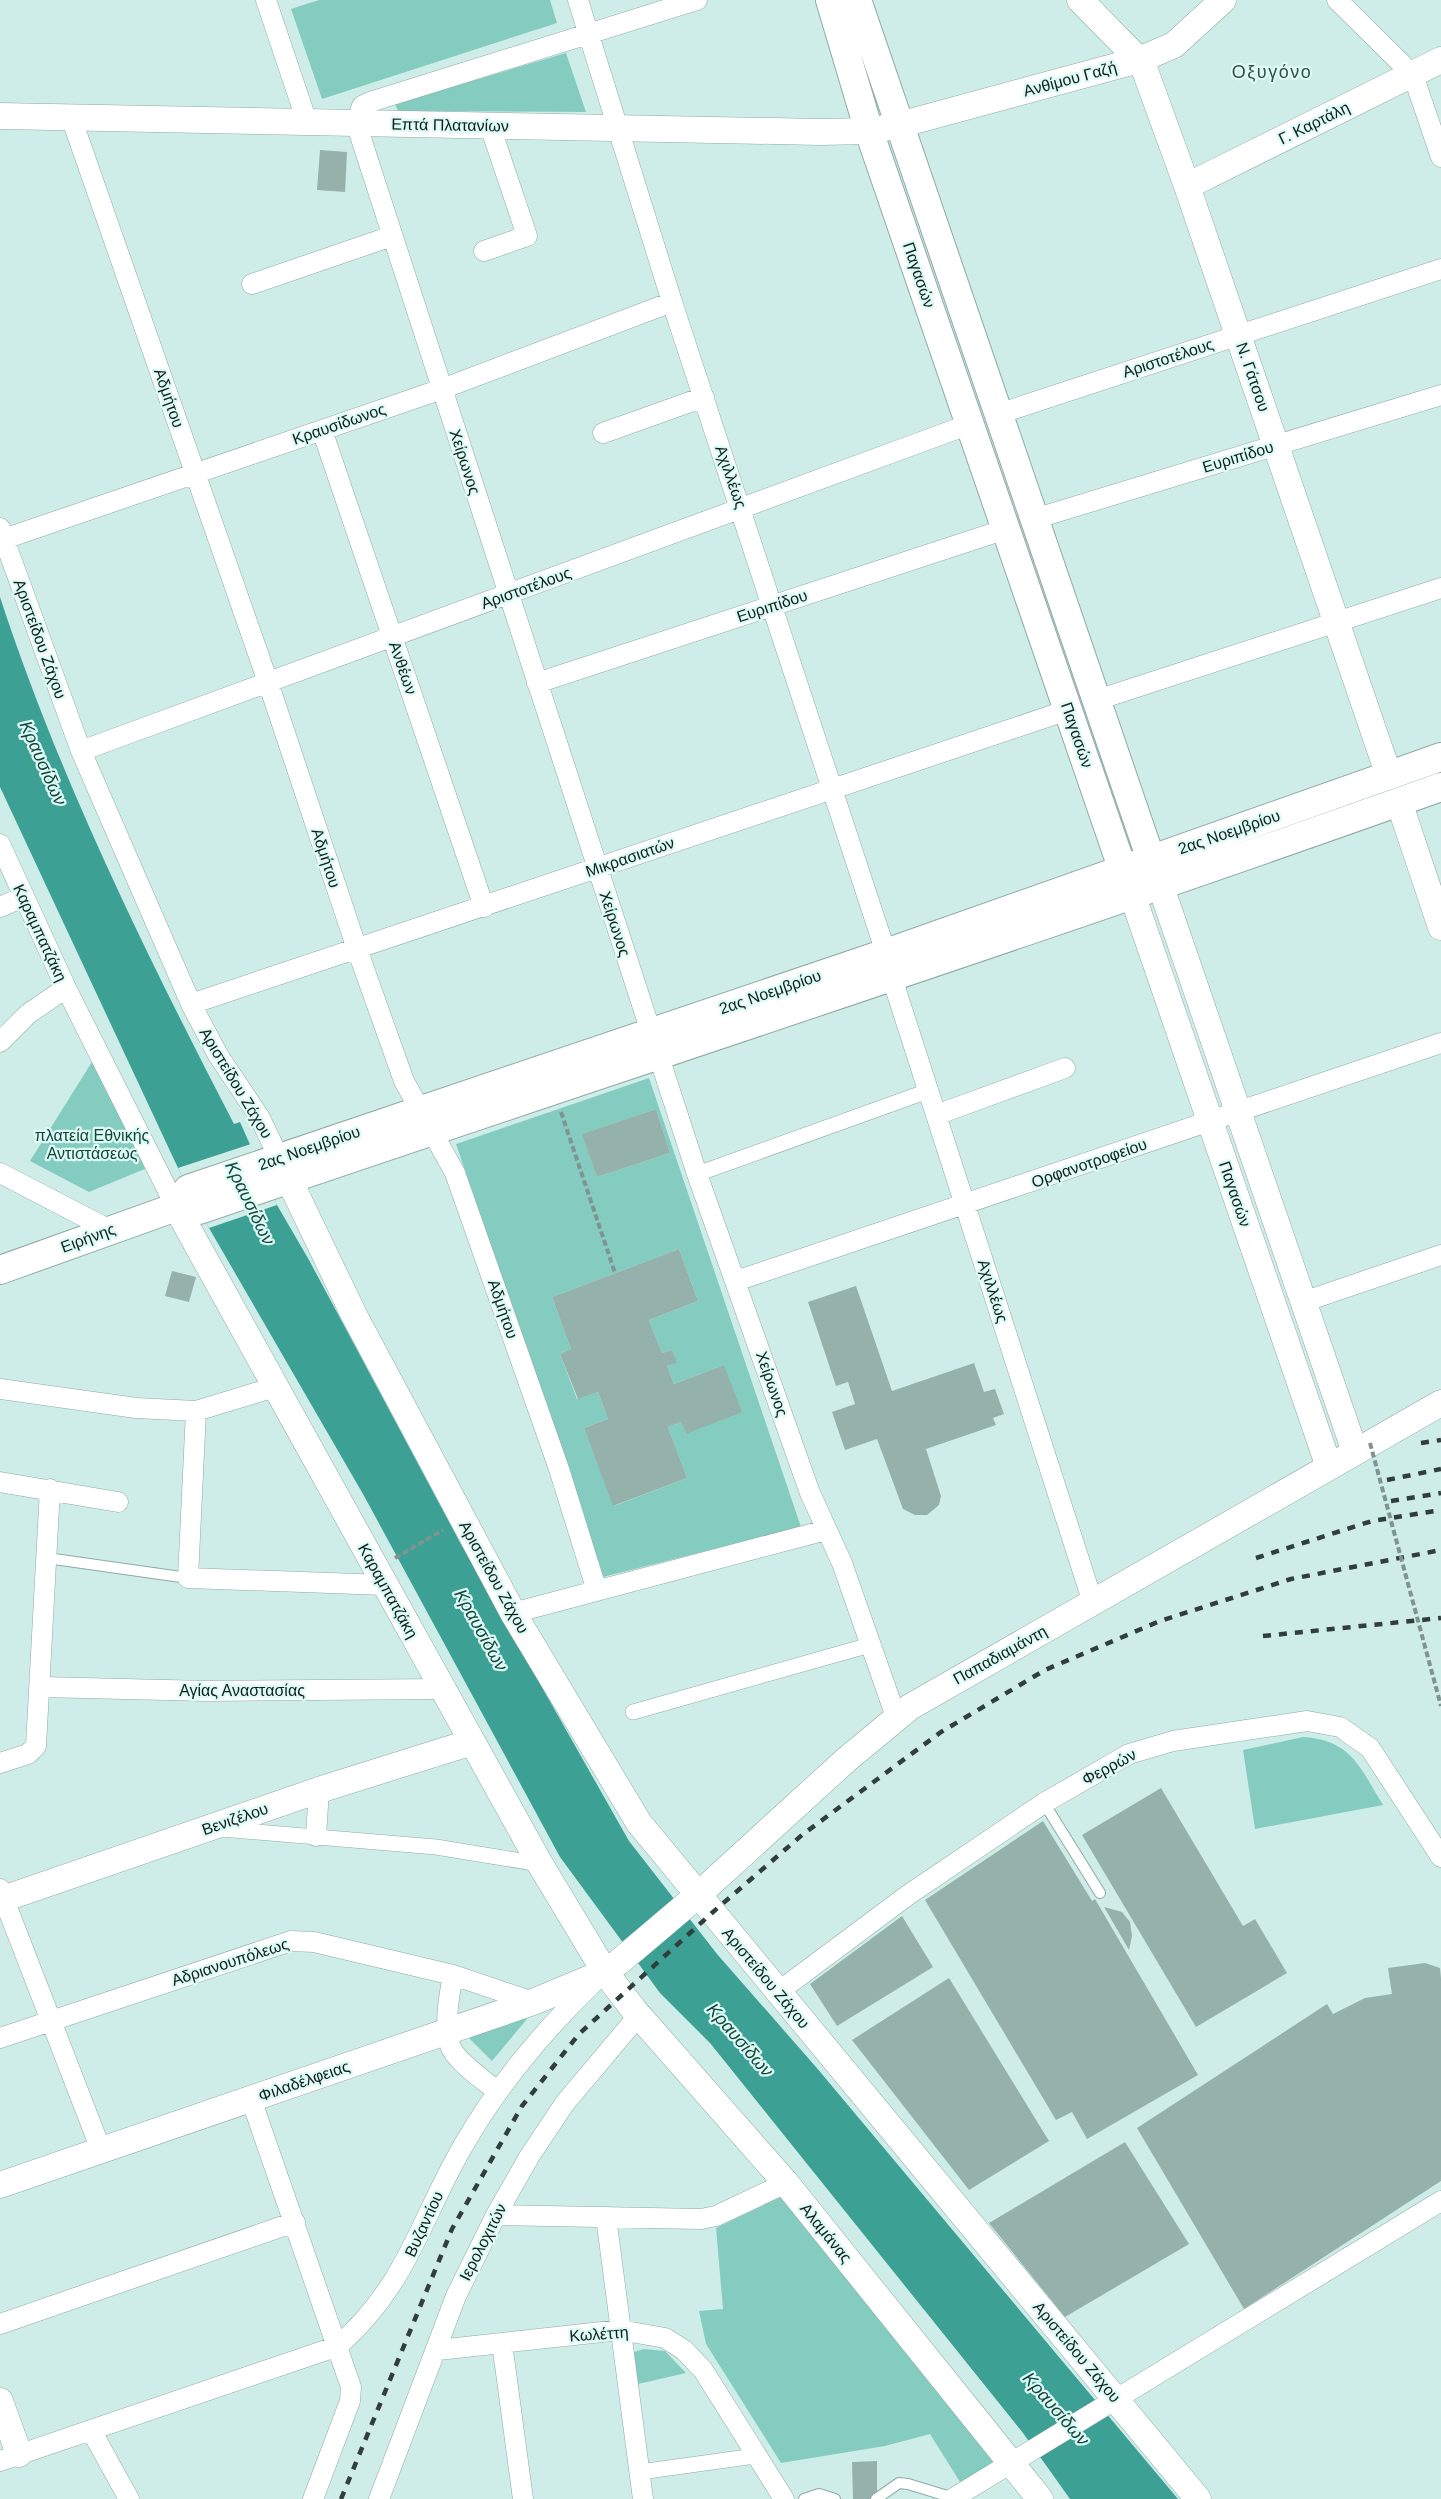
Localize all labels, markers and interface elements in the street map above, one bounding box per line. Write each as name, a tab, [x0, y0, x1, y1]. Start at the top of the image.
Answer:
street label: Ανθίμου Γαζή	[1021, 58, 1119, 101]
district label: Οξυγόνο	[1232, 62, 1312, 82]
street label: Γ. Καρτάλη	[1276, 99, 1352, 147]
street label: Επτά Πλατανίων	[391, 115, 509, 135]
street label: Παγασών	[900, 240, 938, 310]
street label: Αριστοτέλους	[1120, 335, 1216, 381]
street label: Ν. Γάτσου	[1233, 340, 1273, 414]
street label: Αδμήτου	[151, 366, 187, 430]
street label: Κραυσίδωνος	[290, 400, 388, 448]
street label: Χείρωνος	[446, 427, 484, 497]
street label: Ευριπίδου	[1200, 438, 1276, 476]
street label: Αχιλλέως	[712, 443, 750, 511]
street label: Αριστοτέλους	[479, 564, 574, 612]
street label: Αριστείδου Ζάχου	[10, 577, 70, 701]
street label: Ευριπίδου	[735, 587, 809, 625]
street label: Ανθέων	[386, 639, 420, 697]
street label: Παγασών	[1058, 700, 1096, 770]
water label: Κραυσίδων	[15, 718, 71, 808]
street label: 2ας Νοεμβρίου	[1176, 807, 1282, 857]
street label: Αδμήτου	[308, 826, 344, 890]
street label: Μικρασιατών	[584, 834, 676, 880]
street label: Καραμπατζάκη	[9, 882, 70, 985]
street label: Χείρωνος	[596, 889, 634, 959]
street label: 2ας Νοεμβρίου	[717, 967, 823, 1017]
street label: Αριστείδου Ζάχου	[196, 1025, 276, 1141]
street label: 2ας Νοεμβρίου	[256, 1123, 362, 1173]
park label: πλατεία Εθνικής Αντιστάσεως	[35, 1127, 150, 1162]
street label: Ορφανοτροφείου	[1029, 1135, 1149, 1191]
water label: Κραυσίδων	[221, 1158, 279, 1248]
street label: Παγασών	[1216, 1159, 1254, 1229]
street label: Ειρήνης	[58, 1220, 118, 1256]
street label: Αχιλλέως	[975, 1257, 1011, 1325]
street label: Αδμήτου	[485, 1277, 521, 1341]
street label: Χείρωνος	[753, 1349, 791, 1419]
street label: Αριστείδου Ζάχου	[456, 1518, 532, 1636]
street label: Καραμπατζάκη	[354, 1541, 421, 1642]
water label: Κραυσίδων	[450, 1586, 512, 1674]
street label: Παπαδιαμάντη	[950, 1622, 1050, 1688]
street label: Αγίας Αναστασίας	[179, 1682, 305, 1699]
street label: Φερρών	[1079, 1746, 1139, 1788]
street label: Βενιζέλου	[200, 1800, 271, 1839]
street label: Αριστείδου Ζάχου	[719, 1924, 813, 2032]
street label: Αδριανουπόλεως	[169, 1935, 291, 1989]
water label: Κραυσίδων	[703, 1999, 777, 2081]
street label: Φιλαδέλφειας	[256, 2057, 352, 2105]
street label: Βυζαντίου	[401, 2189, 447, 2260]
street label: Αλαμάνας	[797, 2200, 855, 2266]
street label: Ιερολοχιτών	[456, 2201, 510, 2283]
street label: Αριστείδου Ζάχου	[1030, 2298, 1124, 2406]
street label: Κωλέττη	[569, 2323, 629, 2345]
water label: Κραυσίδων	[1019, 2368, 1093, 2450]

